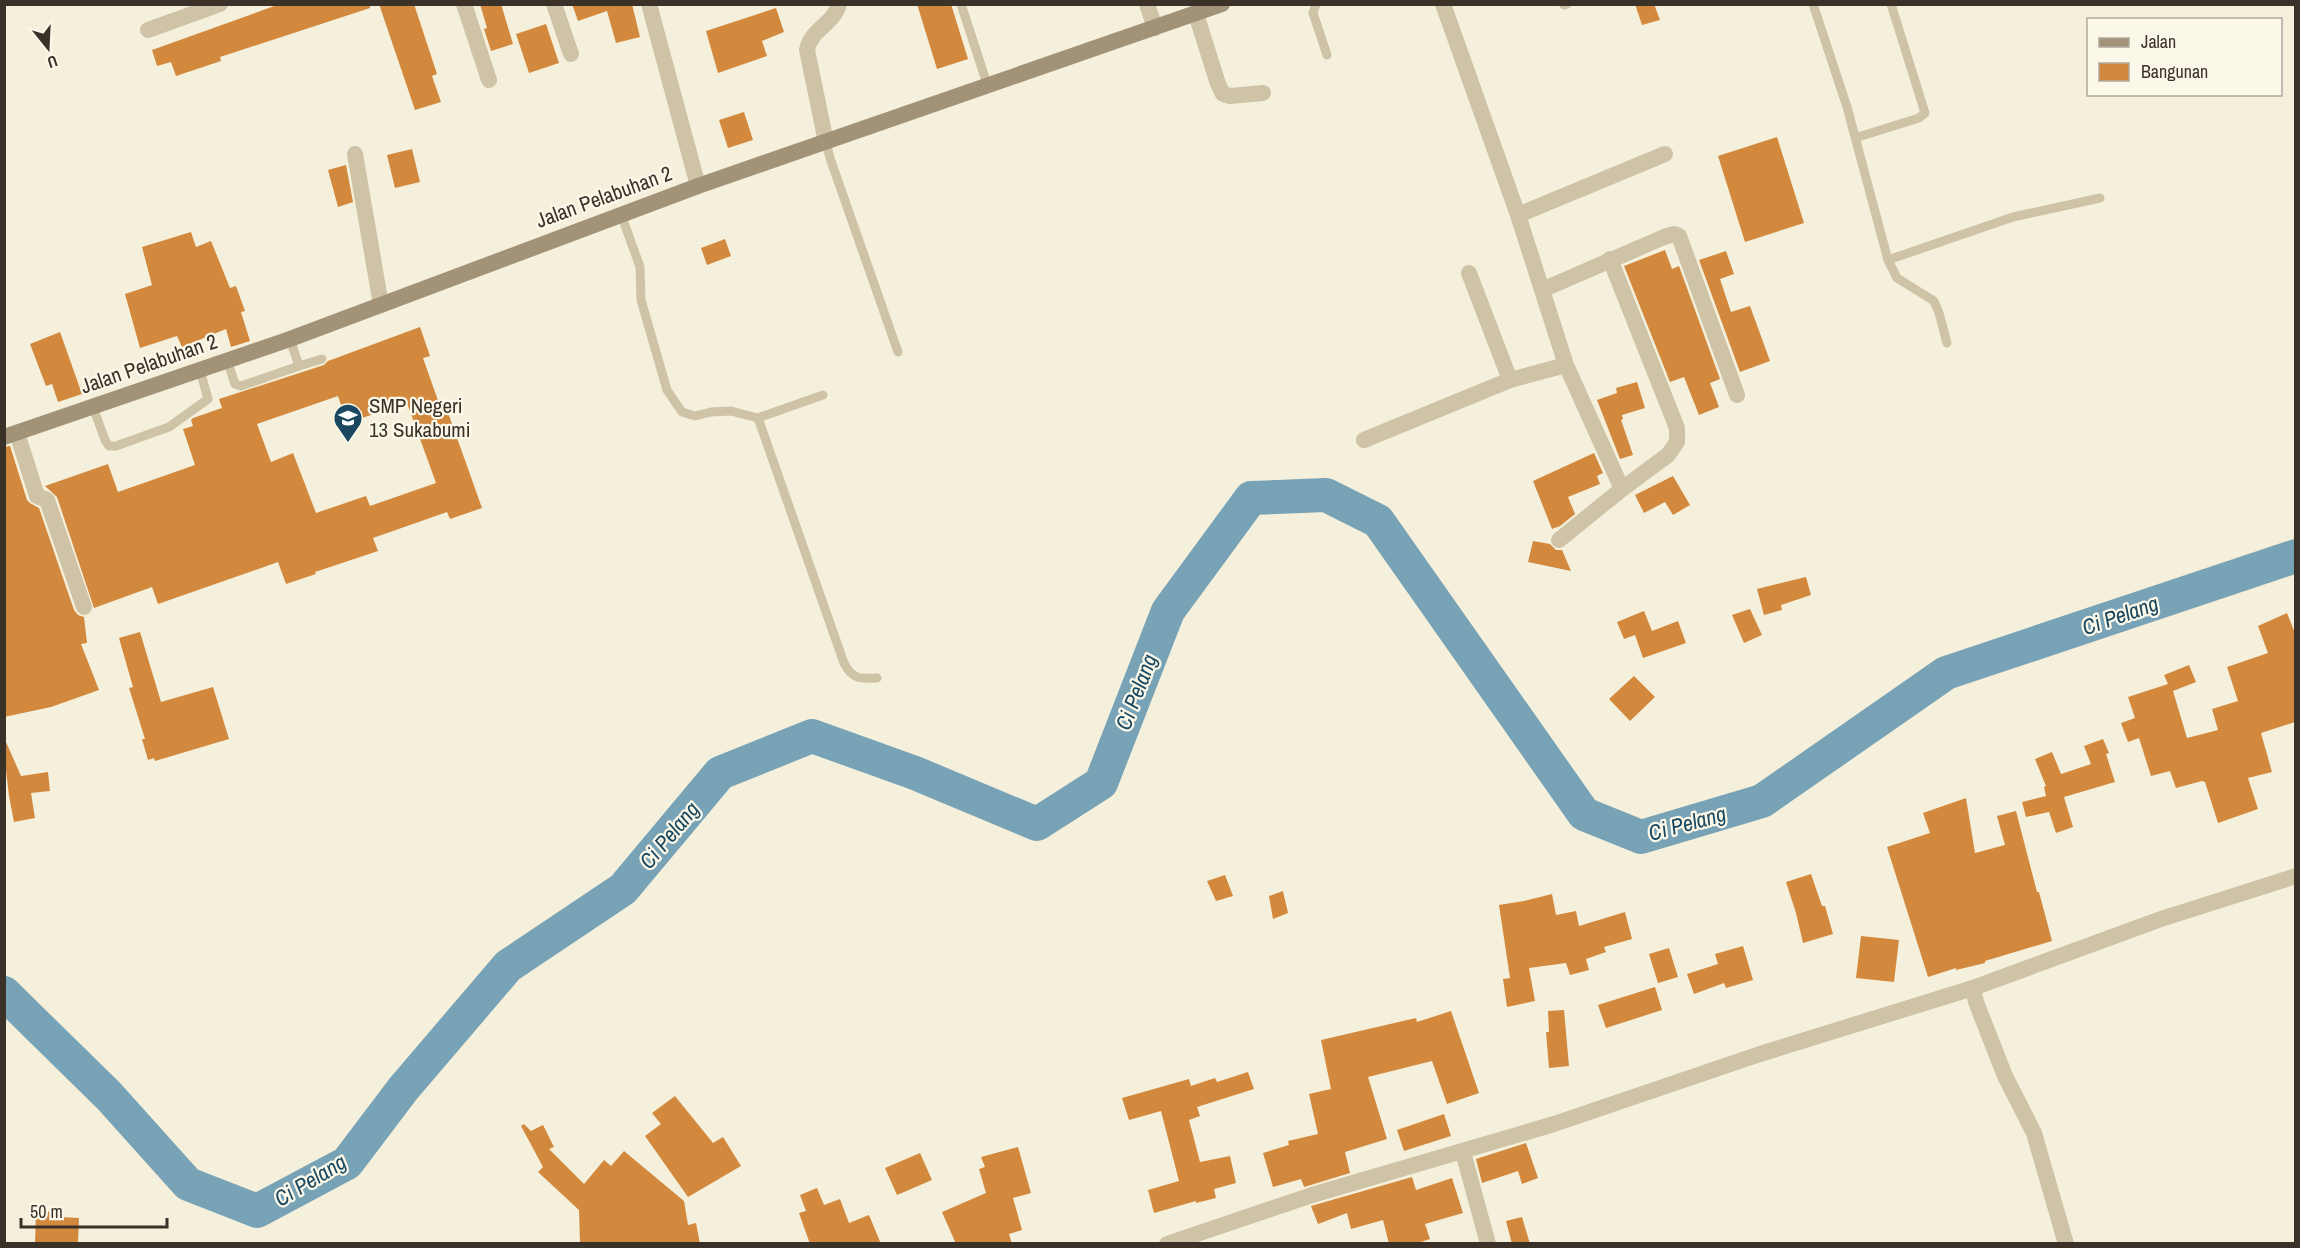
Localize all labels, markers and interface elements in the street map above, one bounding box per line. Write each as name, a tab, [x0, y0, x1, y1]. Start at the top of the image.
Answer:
north arrow	[18, 18, 78, 78]
legend	[2087, 18, 2282, 96]
text: Jalan	[2141, 29, 2176, 54]
text: U	[45, 50, 61, 74]
text: Bangunan	[2141, 59, 2208, 84]
street label: Jalan Pelabuhan 2	[532, 159, 676, 235]
street label: Jalan Pelabuhan 2	[77, 327, 221, 400]
place label: SMP Negeri 13 Sukabumi	[369, 391, 470, 444]
school or university icon: SMP Negeri 13 Sukabumi	[332, 402, 364, 444]
water label: Ci Pelang	[2078, 588, 2162, 642]
water label: Ci Pelang	[1108, 650, 1164, 734]
water label: Ci Pelang	[632, 795, 706, 875]
water label: Ci Pelang	[1645, 798, 1729, 848]
water label: Ci Pelang	[268, 1147, 352, 1213]
scale bar	[21, 1191, 166, 1229]
text: 50 m	[30, 1199, 63, 1224]

